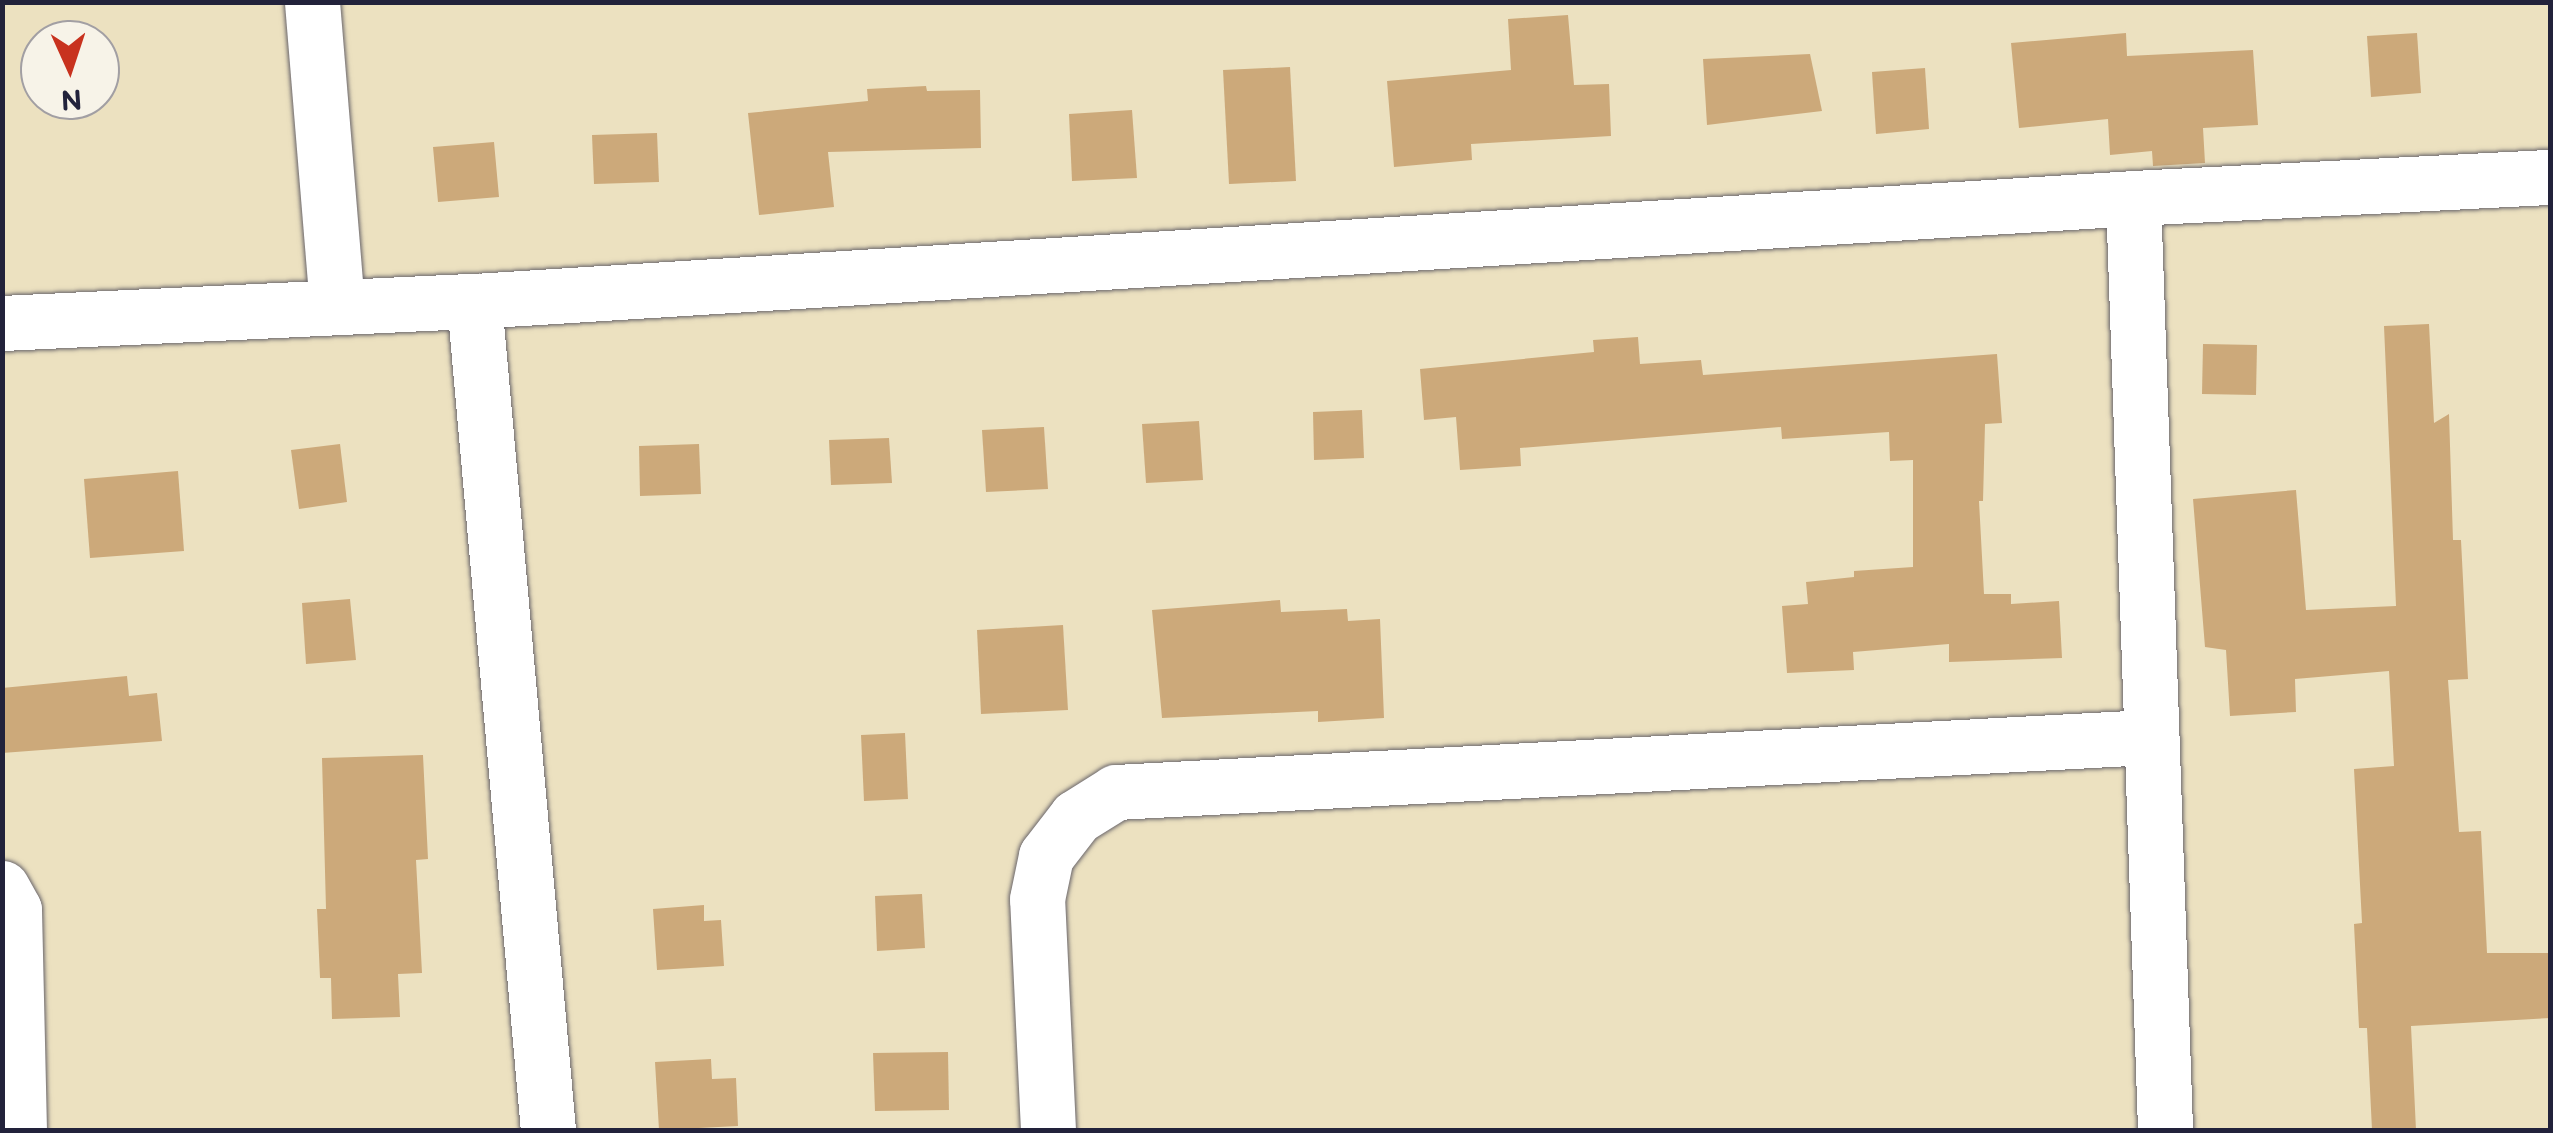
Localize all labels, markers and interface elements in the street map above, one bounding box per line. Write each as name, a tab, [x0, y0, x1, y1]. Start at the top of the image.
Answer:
north arrow	[20, 20, 120, 120]
text: N	[60, 81, 83, 115]

